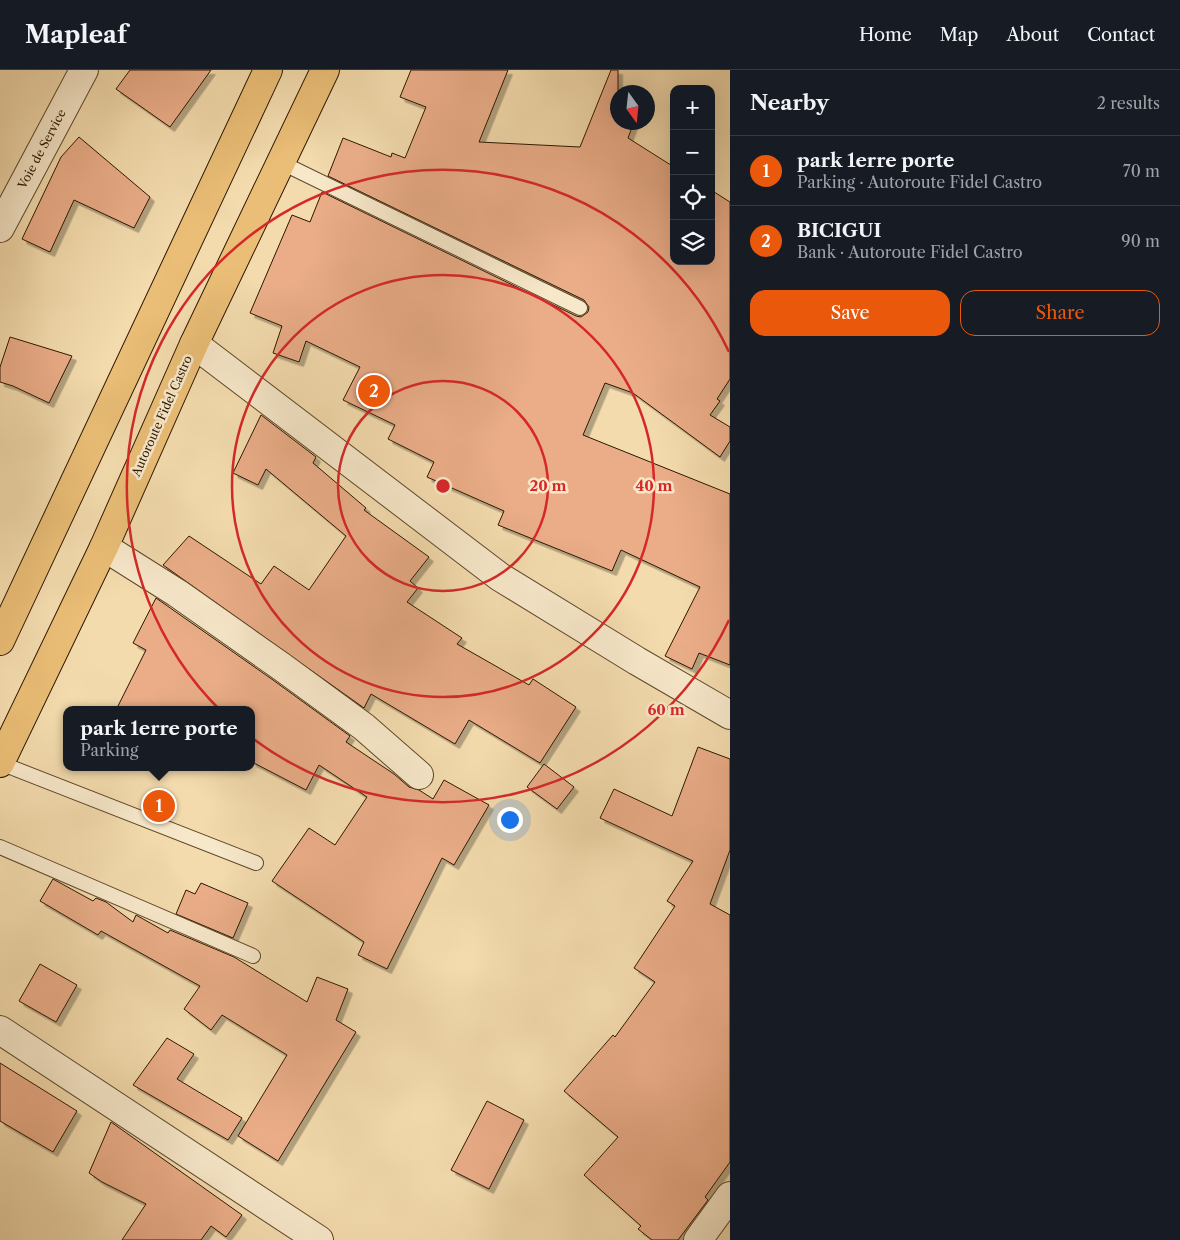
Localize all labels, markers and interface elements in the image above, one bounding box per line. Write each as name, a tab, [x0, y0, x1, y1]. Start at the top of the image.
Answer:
text: Mapleaf	[25, 20, 127, 49]
text: Home	[859, 24, 912, 46]
text: Map	[940, 24, 978, 46]
text: About	[1006, 24, 1059, 46]
text: Contact	[1087, 24, 1155, 46]
north arrow	[610, 85, 655, 130]
map controls	[670, 85, 715, 265]
button: +	[670, 85, 715, 130]
text: Nearby	[750, 90, 829, 115]
text: 2 results	[1097, 93, 1160, 113]
street label: Voie de Service	[14, 106, 69, 192]
button: −	[670, 130, 715, 175]
text: park 1erre porte	[797, 149, 954, 172]
text: 1	[762, 161, 770, 181]
text: 70 m	[1123, 161, 1160, 181]
text: Parking · Autoroute Fidel Castro	[797, 172, 1042, 192]
button: locate	[670, 175, 715, 220]
text: BICIGUI	[797, 219, 881, 242]
button: layers	[670, 220, 715, 265]
text: 2	[761, 231, 771, 251]
text: 90 m	[1121, 231, 1160, 251]
text: Bank · Autoroute Fidel Castro	[797, 242, 1023, 262]
button: Save	[750, 290, 950, 336]
button: Share	[960, 290, 1160, 336]
street label: Autoroute Fidel Castro	[128, 353, 195, 480]
pin: 2	[358, 372, 390, 410]
text: 20 m	[529, 476, 567, 495]
text: 40 m	[635, 476, 673, 495]
centre of rings	[434, 477, 452, 495]
text: 60 m	[647, 700, 685, 719]
popup	[63, 706, 255, 771]
text: park 1erre porte	[80, 717, 238, 740]
text: Parking	[80, 740, 138, 760]
pin: 1	[143, 787, 175, 825]
your location	[497, 807, 523, 833]

